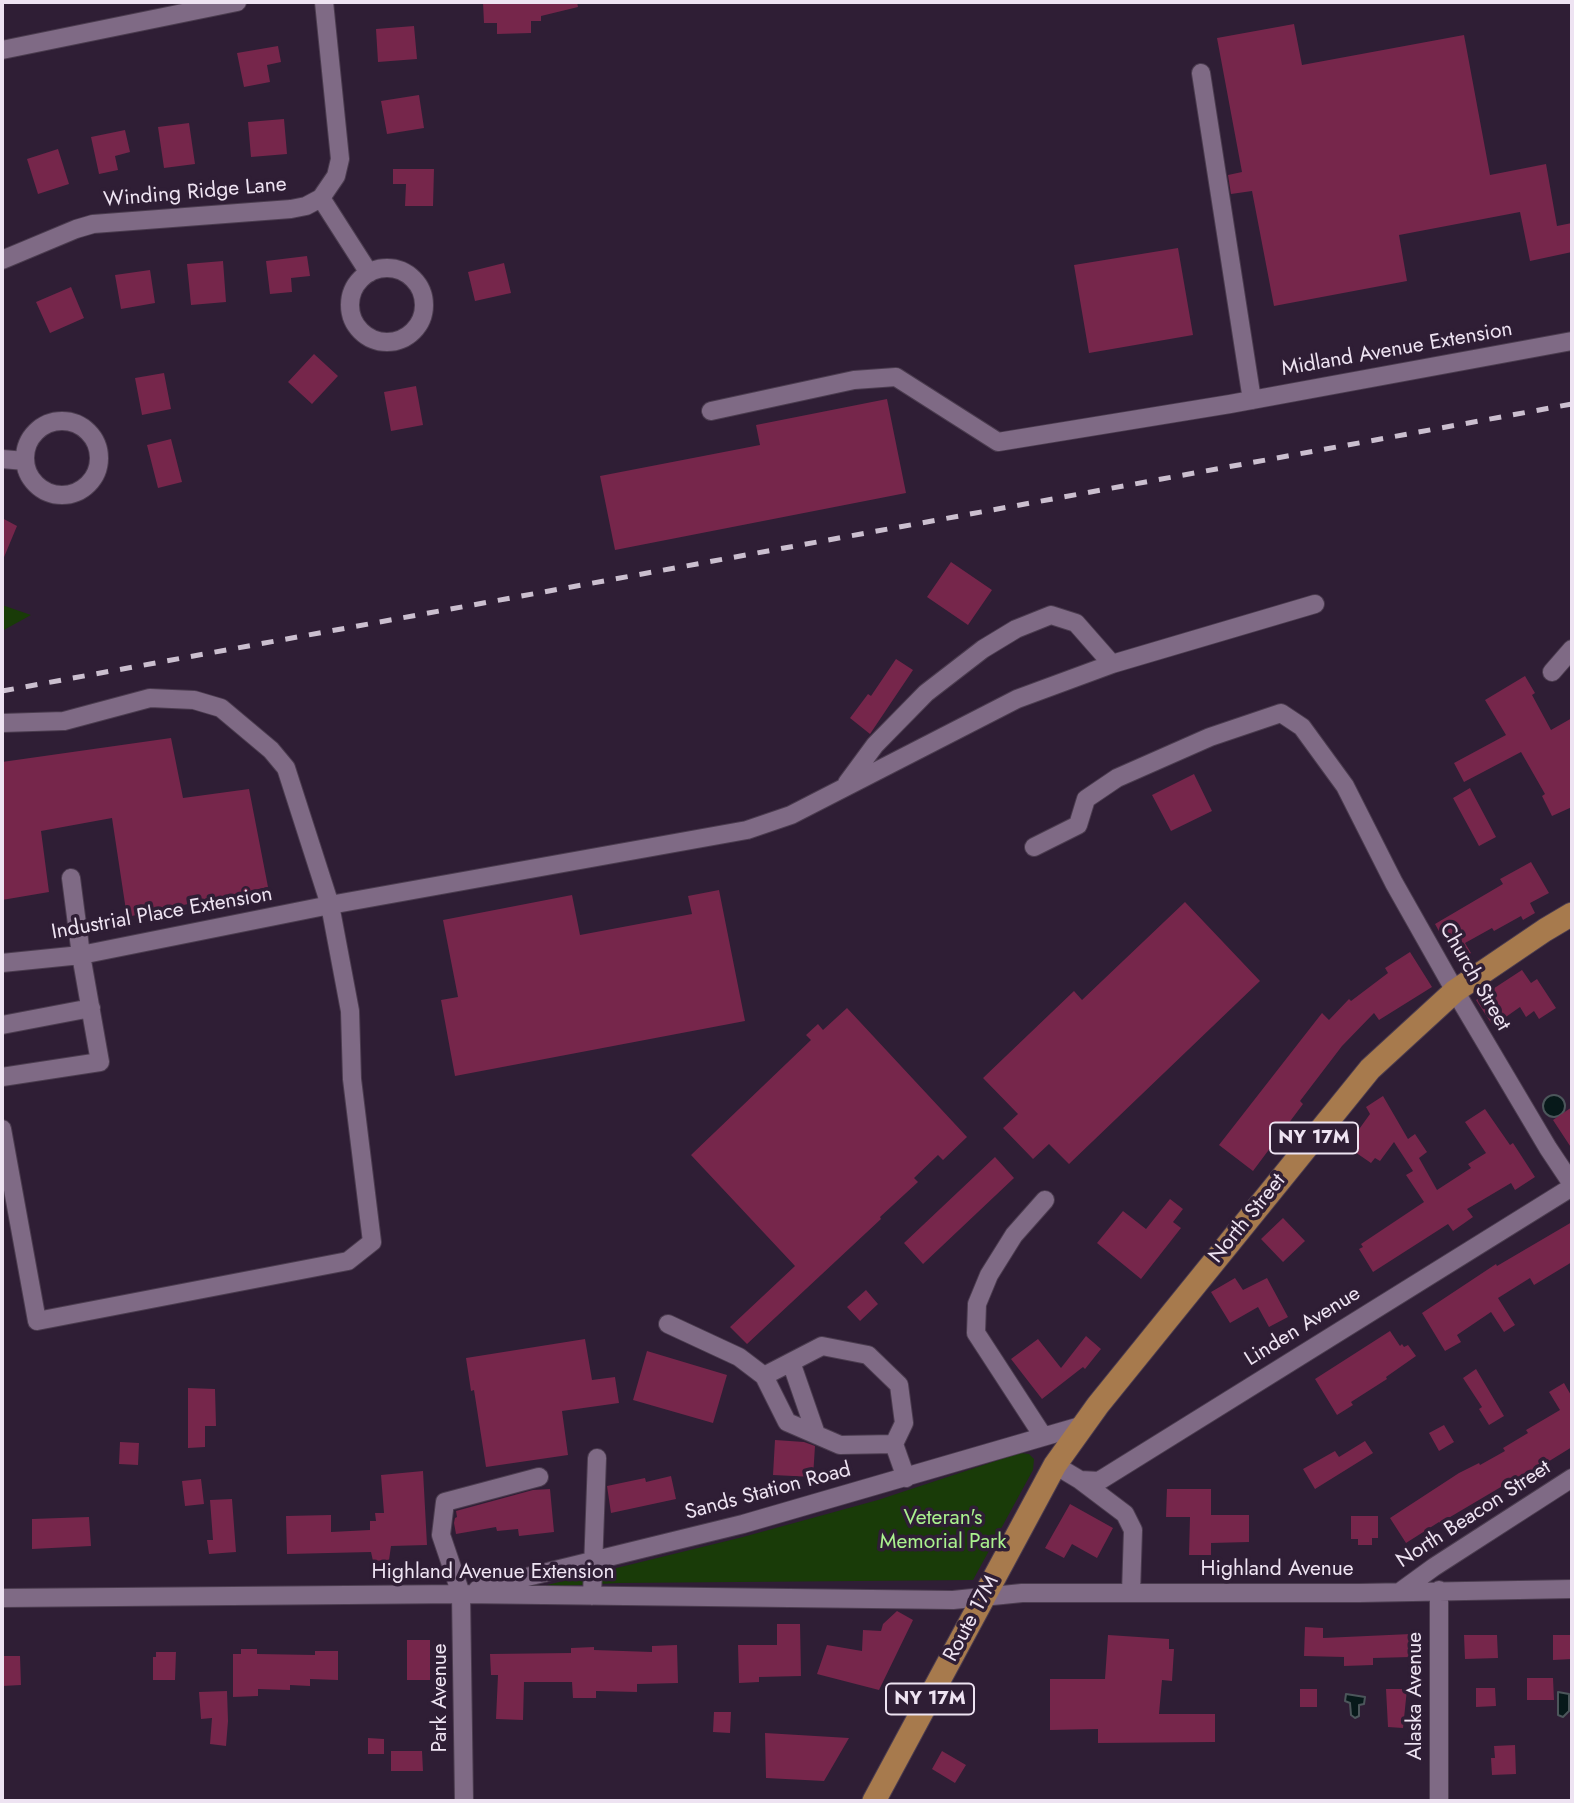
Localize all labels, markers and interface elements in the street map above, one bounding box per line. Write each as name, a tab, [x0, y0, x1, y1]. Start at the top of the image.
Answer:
street label: Winding Ridge Lane	[102, 172, 288, 214]
street label: Midland Avenue Extension	[1280, 317, 1514, 383]
street label: Industrial Place Extension	[50, 882, 274, 946]
street label: Church Street	[1433, 918, 1515, 1036]
road number: NY 17M	[1270, 1122, 1358, 1154]
street label: North Street	[1204, 1169, 1292, 1269]
street label: Linden Avenue	[1241, 1281, 1365, 1373]
street label: North Beacon Street	[1392, 1456, 1556, 1574]
street label: Sands Station Road	[682, 1458, 854, 1526]
park label: Veteran's Memorial Park	[880, 1506, 1006, 1556]
street label: Highland Avenue	[1200, 1557, 1354, 1583]
street label: Highland Avenue Extension	[371, 1560, 615, 1586]
street label: Route 17M	[939, 1572, 1005, 1666]
street label: Alaska Avenue	[1403, 1632, 1429, 1760]
street label: Park Avenue	[428, 1643, 454, 1753]
road number: NY 17M	[886, 1684, 974, 1714]

